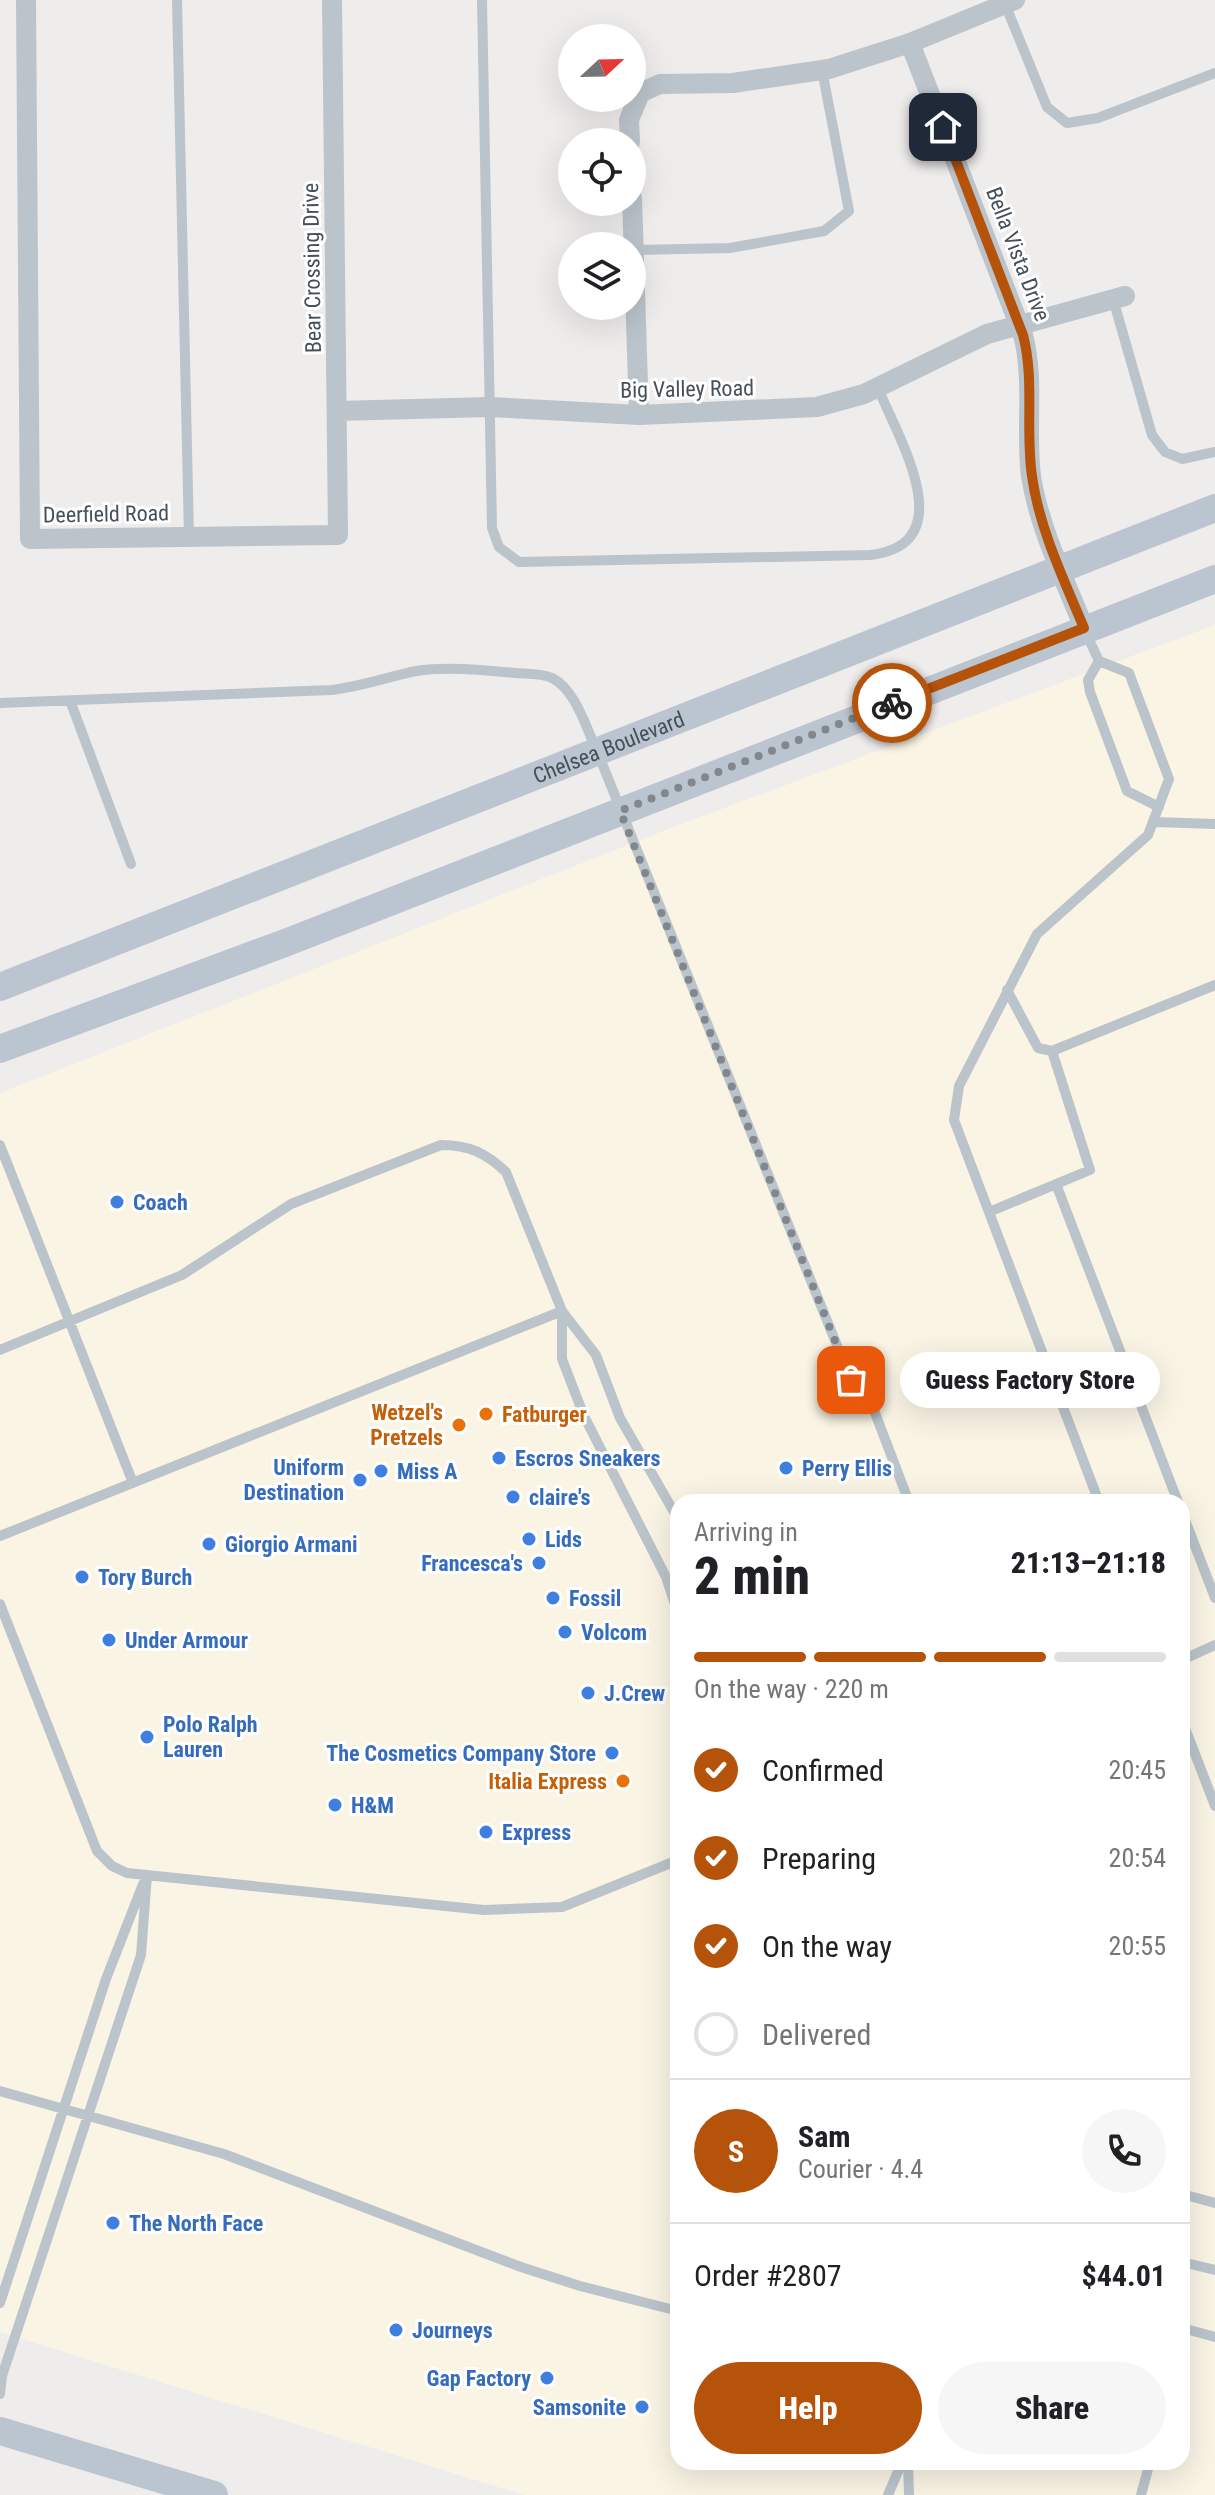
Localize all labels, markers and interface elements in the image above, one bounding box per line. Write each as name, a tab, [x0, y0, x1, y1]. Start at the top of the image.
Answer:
north arrow	[558, 24, 646, 112]
map controls	[558, 24, 646, 320]
pin	[909, 93, 977, 161]
icon: home	[921, 105, 965, 149]
button: locate	[558, 128, 646, 216]
street label: Bear Crossing Drive	[298, 183, 326, 353]
street label: Bella Vista Drive	[981, 184, 1055, 324]
button: layers	[558, 232, 646, 320]
street label: Big Valley Road	[620, 375, 754, 403]
street label: Deerfield Road	[43, 500, 169, 528]
courier	[852, 663, 932, 743]
icon: bike	[870, 681, 914, 725]
street label: Chelsea Boulevard	[529, 706, 688, 788]
place label: Coach	[133, 1190, 188, 1215]
marker: Coach	[108, 1193, 126, 1211]
pin	[817, 1346, 885, 1414]
callout: Guess Factory Store	[899, 1352, 1159, 1408]
icon: bag	[829, 1358, 873, 1402]
text: Guess Factory Store	[925, 1365, 1135, 1395]
place label: Wetzel's Pretzels	[370, 1400, 443, 1450]
place label: Fatburger	[502, 1402, 587, 1427]
marker: Fatburger	[477, 1405, 495, 1423]
marker: Wetzel's Pretzels	[450, 1416, 468, 1434]
place label: Escros Sneakers	[515, 1446, 661, 1471]
marker: Escros Sneakers	[490, 1449, 508, 1467]
place label: Uniform Destination	[244, 1455, 344, 1505]
place label: Perry Ellis	[802, 1456, 892, 1481]
place label: Miss A	[397, 1459, 457, 1484]
marker: Perry Ellis	[777, 1459, 795, 1477]
marker: Miss A	[372, 1462, 390, 1480]
marker: Uniform Destination	[351, 1471, 369, 1489]
place label: claire's	[529, 1485, 591, 1510]
marker: claire's	[504, 1488, 522, 1506]
text: Arriving in	[694, 1517, 798, 1547]
place label: Lids	[545, 1527, 582, 1552]
marker: Lids	[520, 1530, 538, 1548]
place label: Giorgio Armani	[225, 1532, 358, 1557]
marker: Giorgio Armani	[200, 1535, 218, 1553]
text: 21:13–21:18	[1011, 1545, 1166, 1580]
text: 2 min	[694, 1546, 810, 1607]
place label: Francesca's	[421, 1551, 523, 1576]
marker: Francesca's	[530, 1554, 548, 1572]
place label: Tory Burch	[98, 1565, 192, 1590]
marker: Tory Burch	[73, 1568, 91, 1586]
place label: Fossil	[569, 1586, 621, 1611]
marker: Fossil	[544, 1589, 562, 1607]
place label: Volcom	[581, 1620, 647, 1645]
marker: Volcom	[556, 1623, 574, 1641]
place label: Under Armour	[125, 1628, 248, 1653]
marker: Under Armour	[100, 1631, 118, 1649]
text: On the way · 220 m	[694, 1674, 889, 1704]
place label: J.Crew	[604, 1681, 665, 1706]
marker: J.Crew	[579, 1684, 597, 1702]
place label: Polo Ralph Lauren	[163, 1712, 258, 1762]
marker: Polo Ralph Lauren	[138, 1728, 156, 1746]
place label: The Cosmetics Company Store	[326, 1741, 596, 1766]
marker: The Cosmetics Company Store	[603, 1744, 621, 1762]
icon: check	[694, 1748, 738, 1792]
text: Confirmed	[762, 1753, 884, 1788]
text: 20:45	[1109, 1755, 1166, 1785]
place label: Italia Express	[488, 1769, 607, 1794]
marker: Italia Express	[614, 1772, 632, 1790]
place label: H&M	[351, 1793, 394, 1818]
marker: H&M	[326, 1796, 344, 1814]
place label: Express	[502, 1820, 571, 1845]
marker: Express	[477, 1823, 495, 1841]
icon: check	[694, 1836, 738, 1880]
text: Preparing	[762, 1841, 876, 1876]
text: 20:54	[1109, 1843, 1166, 1873]
icon: check	[694, 1924, 738, 1968]
text: On the way	[762, 1929, 892, 1964]
text: 20:55	[1109, 1931, 1166, 1961]
text: Delivered	[762, 2017, 871, 2052]
button: phone	[1082, 2109, 1166, 2193]
text: Sam	[798, 2119, 851, 2154]
text: S	[728, 2134, 744, 2169]
text: Courier · 4.4	[798, 2154, 923, 2184]
place label: The North Face	[129, 2211, 263, 2236]
marker: The North Face	[104, 2214, 122, 2232]
text: Order #2807	[694, 2258, 842, 2293]
text: $44.01	[1081, 2258, 1166, 2293]
place label: Journeys	[412, 2318, 493, 2343]
marker: Journeys	[387, 2321, 405, 2339]
button: Help	[694, 2362, 922, 2454]
button: Share	[938, 2362, 1166, 2454]
place label: Gap Factory	[427, 2366, 531, 2391]
marker: Gap Factory	[538, 2369, 556, 2387]
place label: Samsonite	[533, 2395, 626, 2420]
marker: Samsonite	[633, 2398, 651, 2416]

